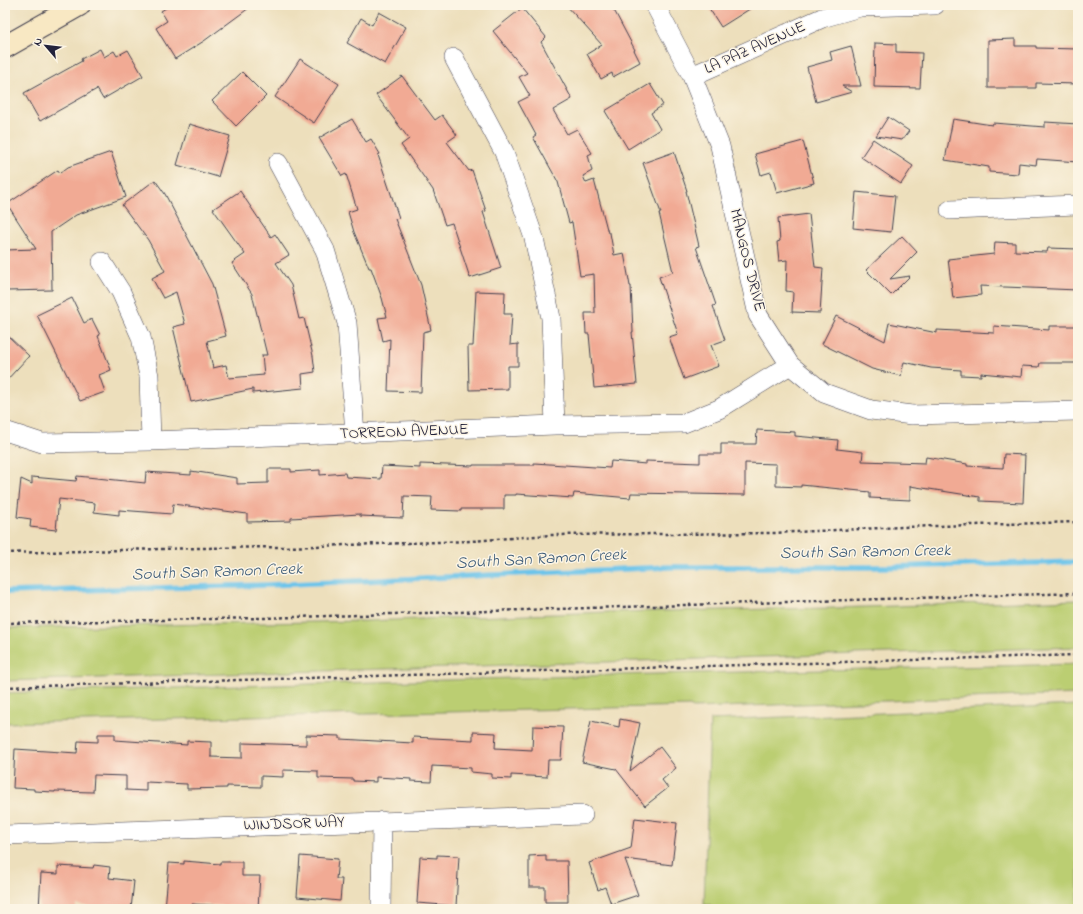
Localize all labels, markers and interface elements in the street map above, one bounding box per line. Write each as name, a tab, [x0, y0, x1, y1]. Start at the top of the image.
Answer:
street label: LA PAZ AVENUE	[700, 15, 810, 81]
north arrow	[26, 26, 66, 66]
text: N	[29, 35, 47, 49]
street label: MANGOS DRIVE	[723, 206, 771, 314]
street label: TORREON AVENUE	[339, 418, 469, 446]
water label: South San Ramon Creek	[779, 538, 952, 566]
water label: South San Ramon Creek	[455, 542, 628, 576]
water label: South San Ramon Creek	[131, 556, 304, 587]
street label: WINDSOR WAY	[243, 810, 346, 838]

